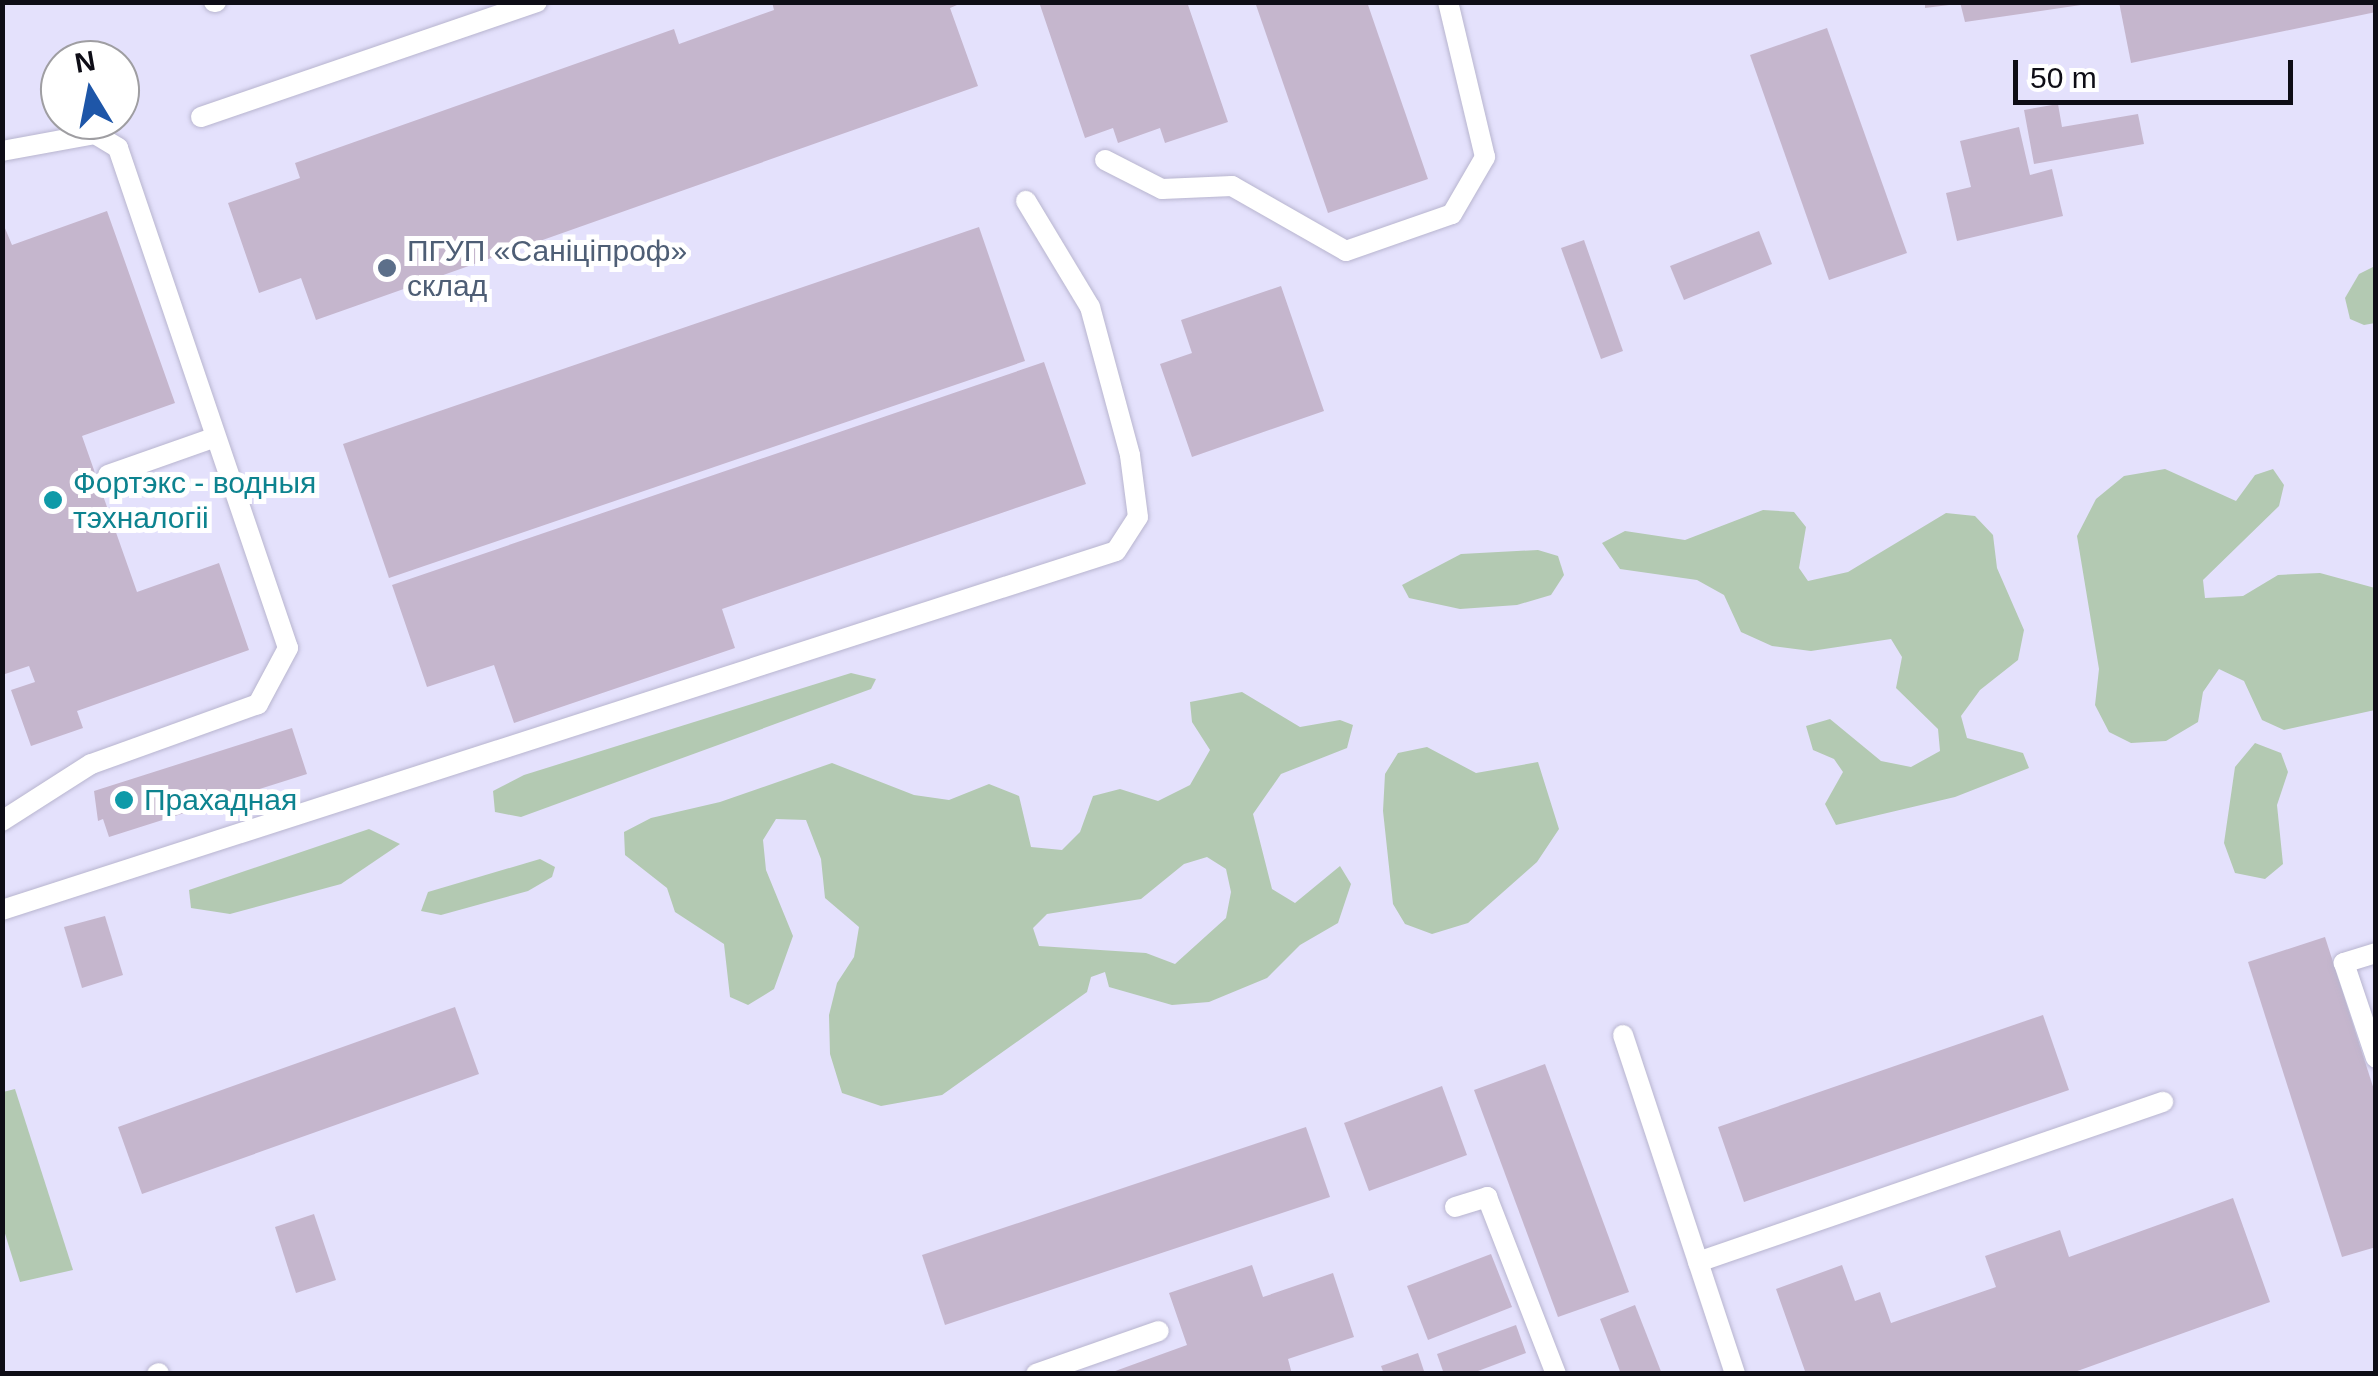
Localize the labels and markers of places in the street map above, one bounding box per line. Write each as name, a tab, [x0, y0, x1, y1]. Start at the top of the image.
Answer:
place label: ПГУП «Саніціпроф» склад	[407, 233, 687, 304]
marker: ПГУП «Саніціпроф» склад	[376, 257, 398, 279]
place label: Фортэкс - водныя тэхналогіі	[73, 465, 316, 536]
marker: Фортэкс - водныя тэхналогіі	[42, 489, 64, 511]
place label: Прахадная	[144, 782, 297, 818]
marker: Прахадная	[113, 789, 135, 811]

